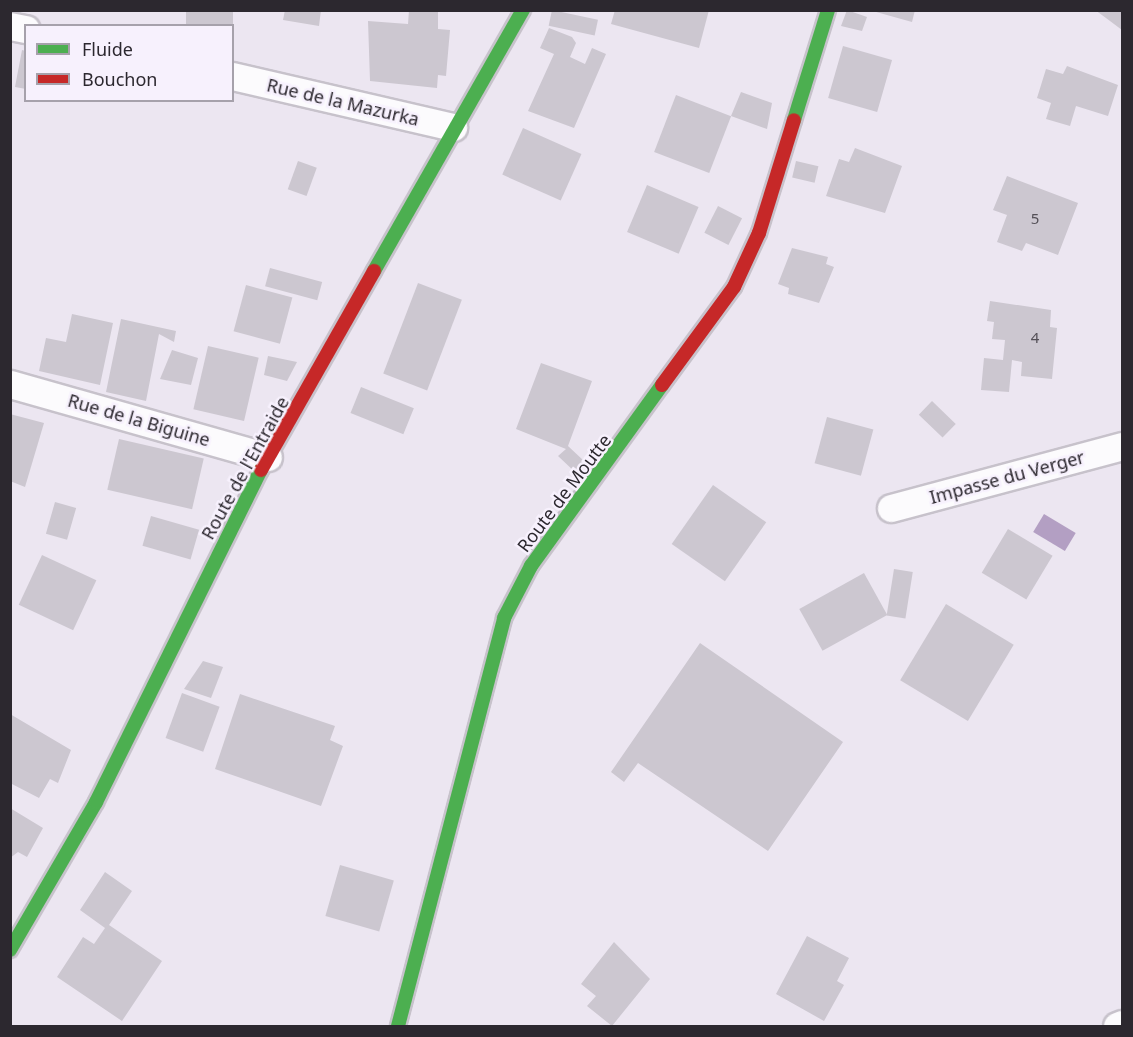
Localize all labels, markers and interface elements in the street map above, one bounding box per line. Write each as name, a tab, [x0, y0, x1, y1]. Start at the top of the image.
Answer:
legend	[24, 24, 234, 102]
text: Fluide	[82, 37, 133, 61]
text: Bouchon	[82, 67, 158, 91]
street label: Rue de la Mazurka	[265, 74, 421, 130]
house number: 5	[1031, 210, 1039, 228]
house number: 4	[1031, 329, 1039, 347]
street label: Rue de la Biguine	[65, 389, 213, 451]
street label: Route de l'Entraide	[197, 393, 293, 543]
street label: Route de Moutte	[513, 430, 615, 556]
street label: Impasse du Verger	[927, 446, 1087, 508]

